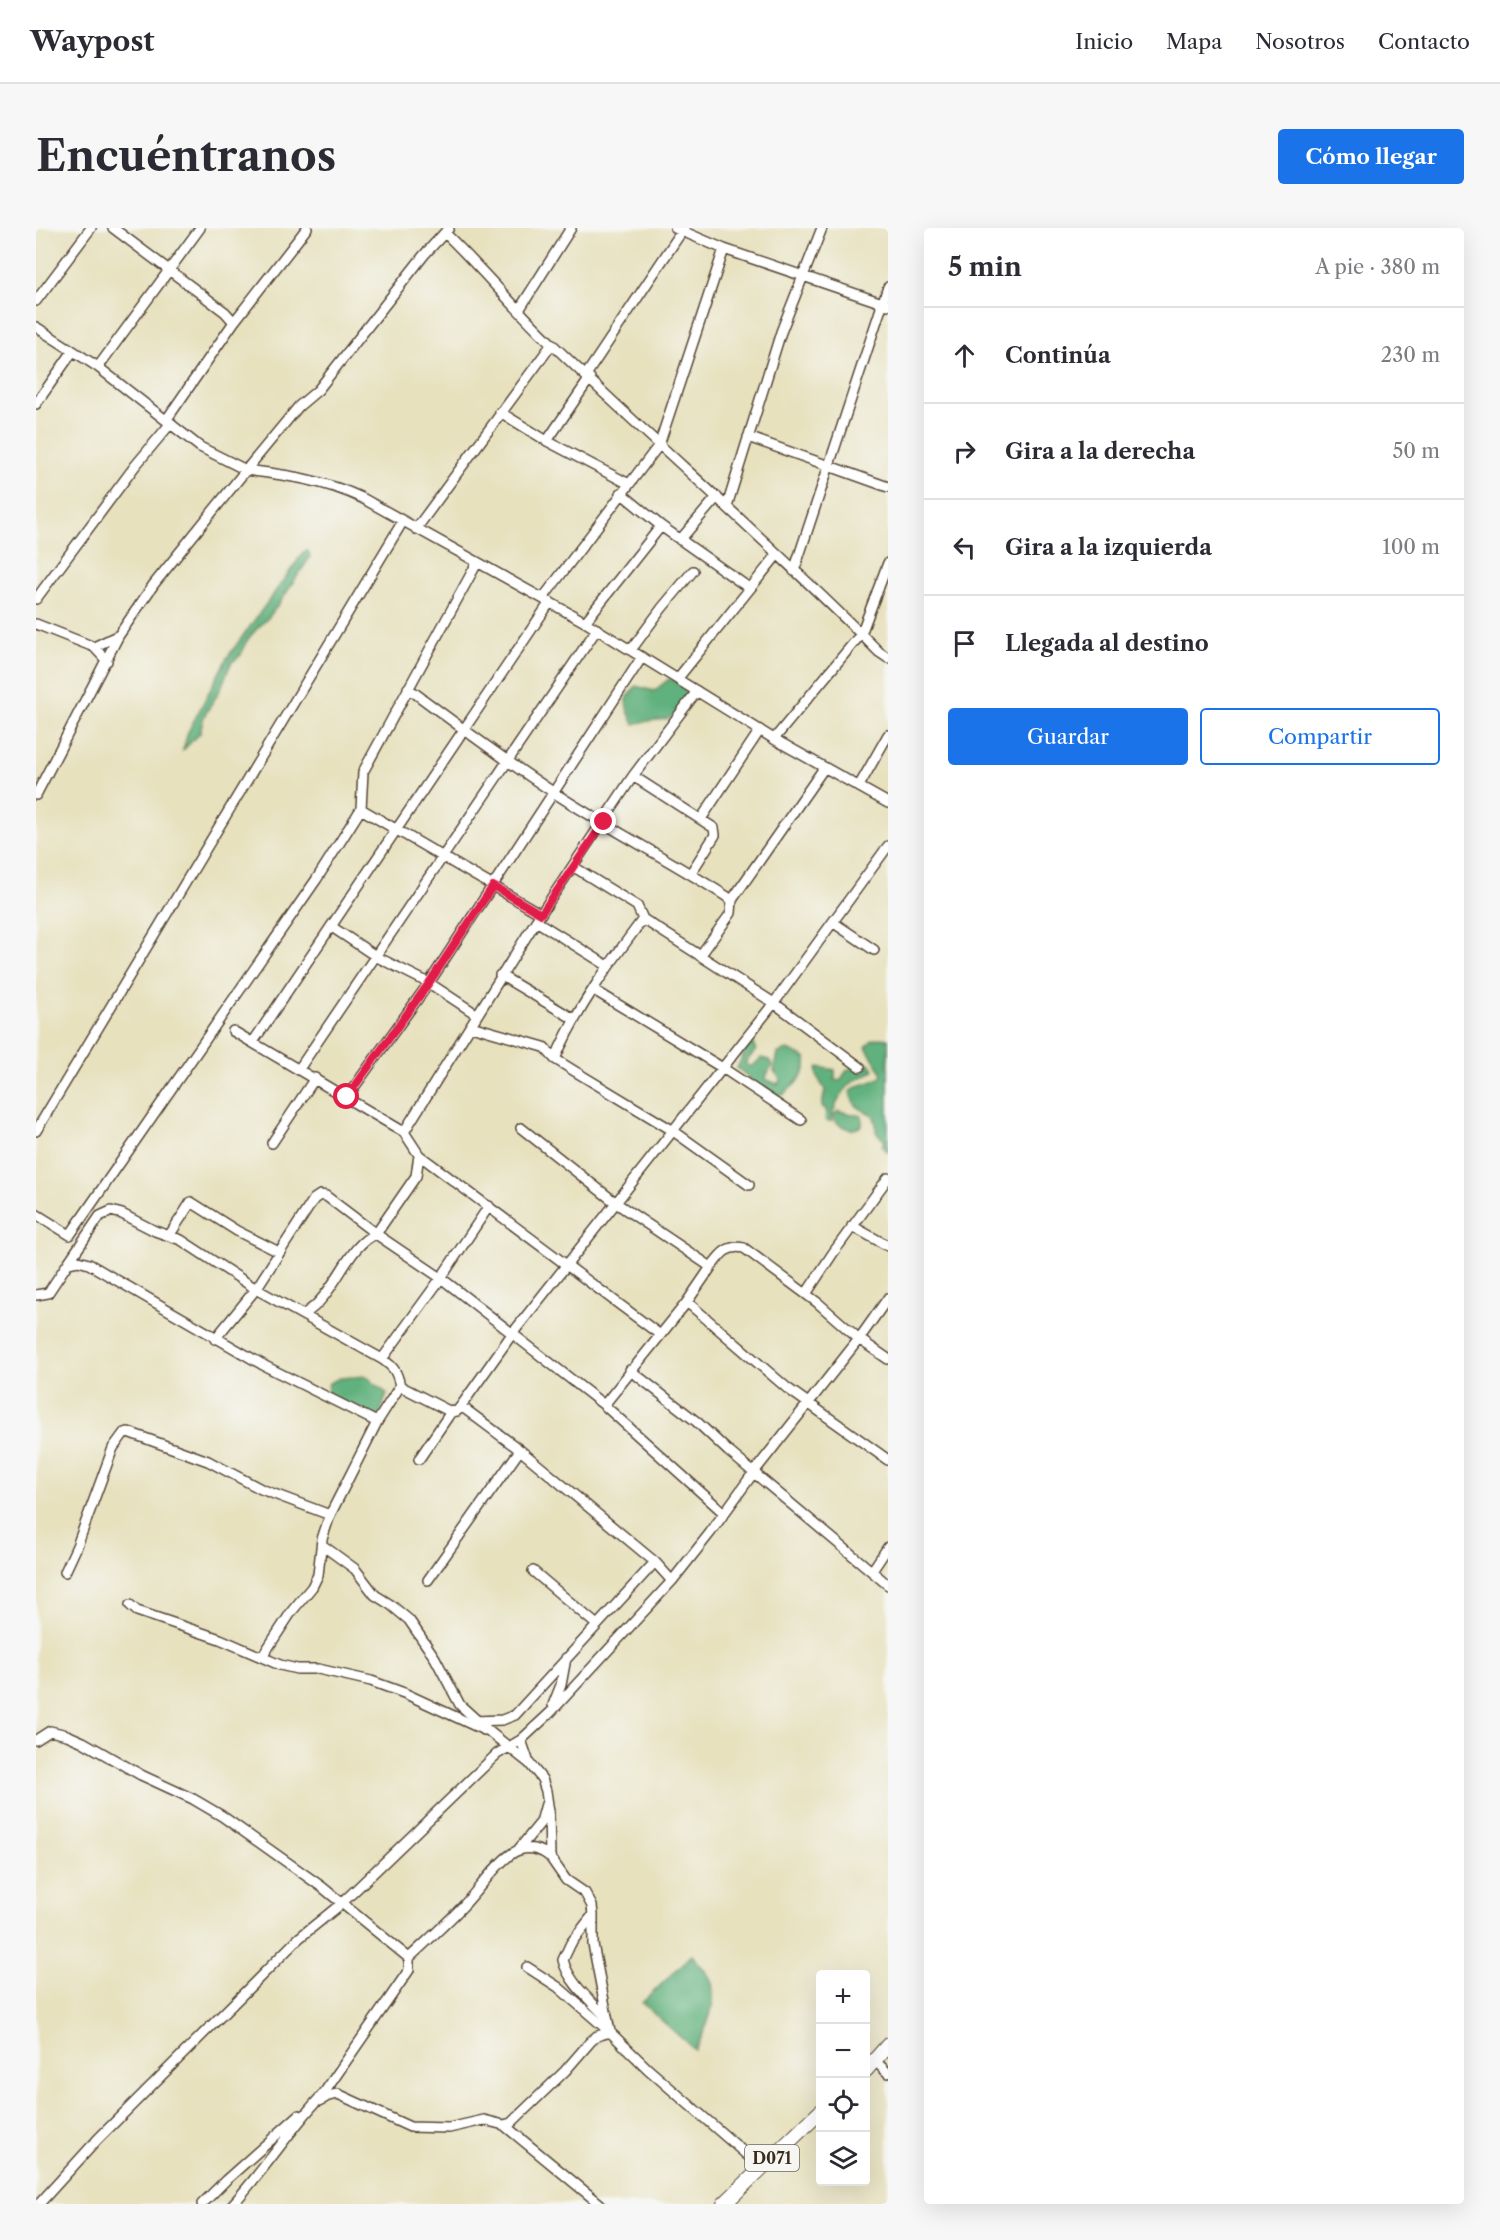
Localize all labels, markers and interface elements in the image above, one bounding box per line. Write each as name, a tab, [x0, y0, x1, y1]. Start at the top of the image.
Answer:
text: Waypost	[30, 24, 154, 58]
text: Inicio	[1075, 29, 1133, 54]
text: Mapa	[1166, 29, 1222, 54]
text: Nosotros	[1255, 29, 1345, 54]
text: Contacto	[1378, 29, 1470, 54]
button: Cómo llegar	[1278, 129, 1464, 184]
text: Encuéntranos	[36, 130, 336, 182]
text: 5 min	[948, 251, 1022, 283]
text: A pie · 380 m	[1315, 255, 1440, 279]
icon: ahead	[948, 339, 981, 372]
text: Continúa	[1005, 342, 1111, 369]
text: 230 m	[1381, 343, 1440, 367]
icon: right	[948, 435, 981, 468]
text: Gira a la derecha	[1005, 438, 1195, 465]
text: 50 m	[1393, 439, 1440, 463]
icon: left	[948, 531, 981, 564]
text: Gira a la izquierda	[1005, 534, 1212, 561]
text: 100 m	[1382, 535, 1440, 559]
icon: arrive	[948, 627, 981, 660]
text: Llegada al destino	[1005, 630, 1209, 657]
button: Guardar	[948, 708, 1188, 765]
button: Compartir	[1200, 708, 1440, 765]
route end	[590, 808, 616, 834]
route start	[333, 1083, 359, 1109]
map controls	[816, 1970, 870, 2186]
button: +	[816, 1970, 870, 2024]
button: −	[816, 2024, 870, 2078]
button: locate	[816, 2078, 870, 2132]
button: layers	[816, 2132, 870, 2186]
road number: D071	[745, 2145, 799, 2171]

